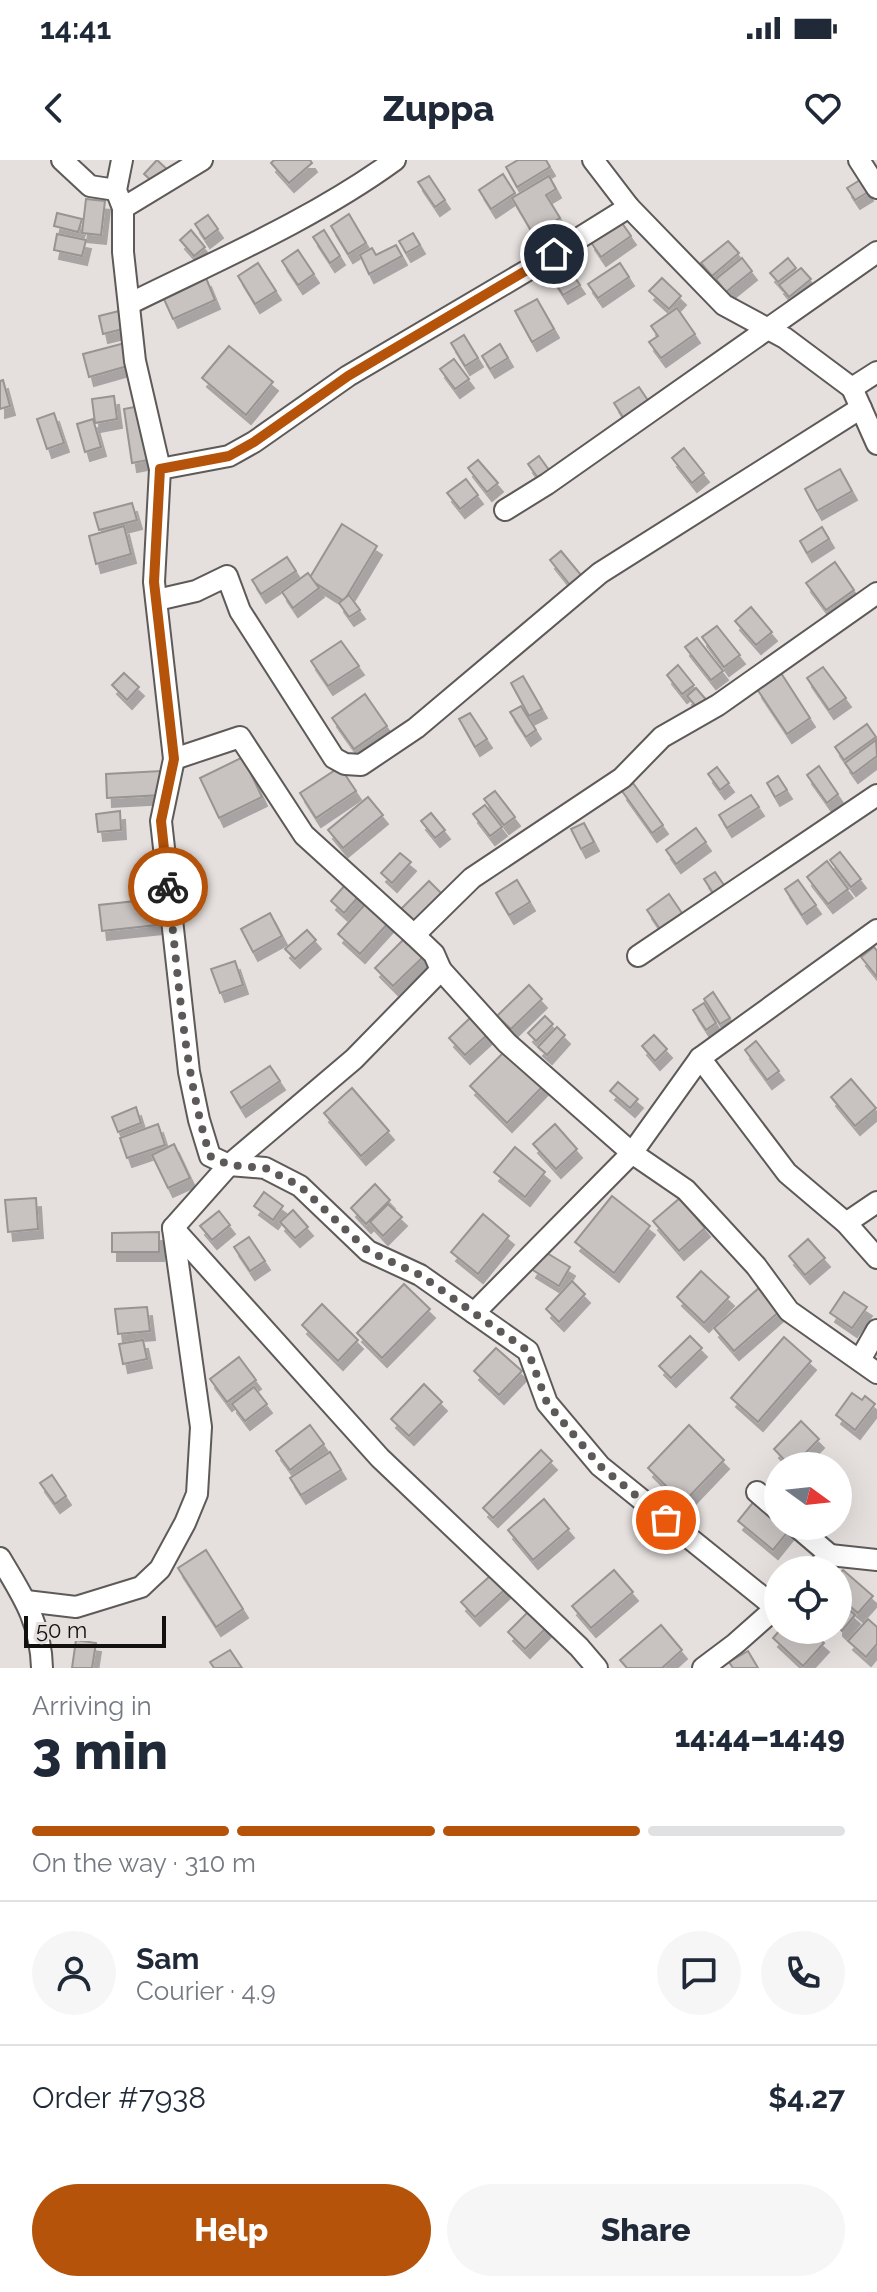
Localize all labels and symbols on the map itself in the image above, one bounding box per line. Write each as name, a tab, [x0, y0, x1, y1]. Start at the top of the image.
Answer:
pin	[520, 220, 588, 288]
courier	[128, 847, 208, 927]
north arrow	[764, 1452, 852, 1540]
pin	[632, 1486, 700, 1554]
scale bar	[24, 1612, 166, 1648]

